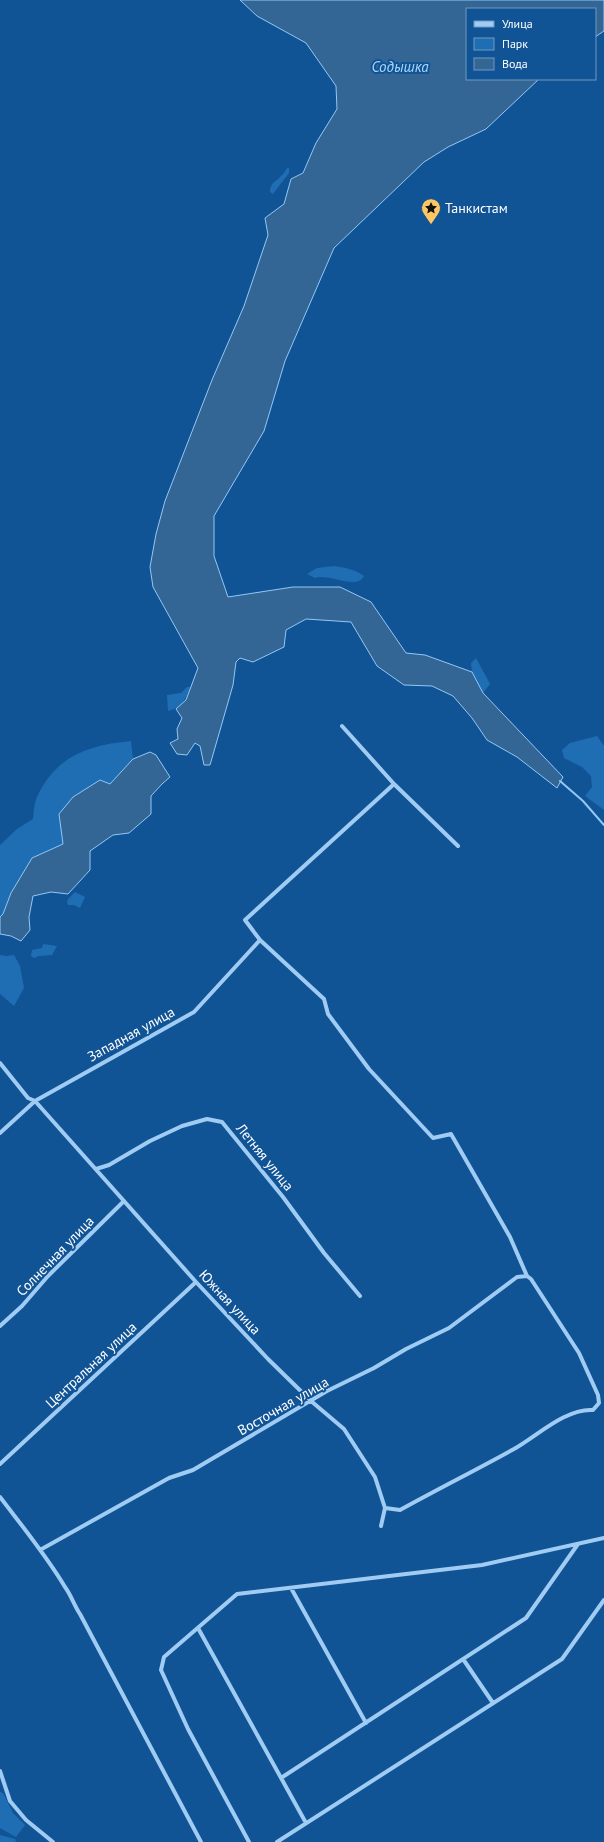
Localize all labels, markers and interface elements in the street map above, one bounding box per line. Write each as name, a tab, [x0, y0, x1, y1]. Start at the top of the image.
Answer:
legend	[466, 8, 596, 80]
text: Улица	[502, 16, 533, 31]
text: Парк	[502, 36, 528, 51]
text: Вода	[502, 56, 528, 71]
water label: Содышка	[371, 57, 429, 76]
place icon: Танкистам	[420, 197, 442, 225]
place label: Танкистам	[445, 199, 508, 217]
street label: Западная улица	[84, 1003, 178, 1065]
street label: Летняя улица	[232, 1119, 298, 1194]
street label: Солнечная улица	[12, 1212, 98, 1300]
street label: Южная улица	[195, 1266, 265, 1338]
street label: Центральная улица	[42, 1318, 140, 1412]
street label: Восточная улица	[234, 1373, 332, 1439]

